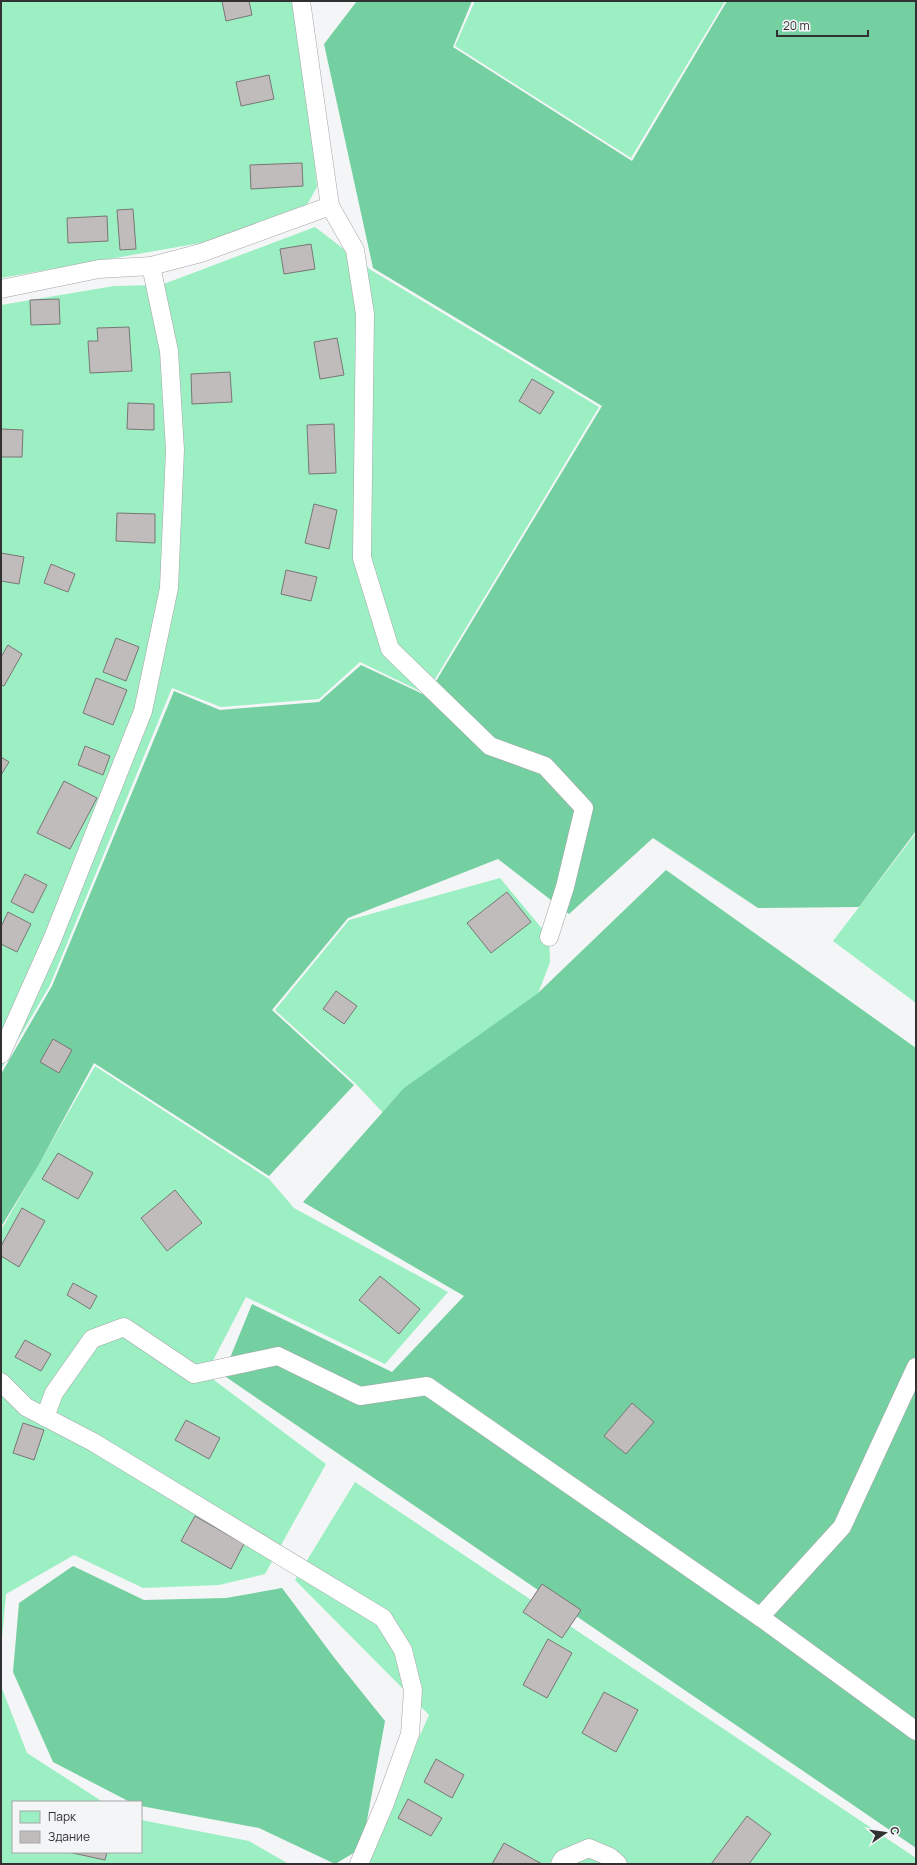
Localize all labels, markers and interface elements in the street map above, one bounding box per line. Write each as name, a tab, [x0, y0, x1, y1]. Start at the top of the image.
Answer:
scale bar	[777, 12, 868, 38]
text: 20 m	[783, 17, 810, 34]
legend	[12, 1801, 142, 1853]
text: Парк	[48, 1808, 77, 1825]
north arrow	[865, 1813, 905, 1853]
text: С	[887, 1825, 903, 1836]
text: Здание	[48, 1828, 90, 1845]

